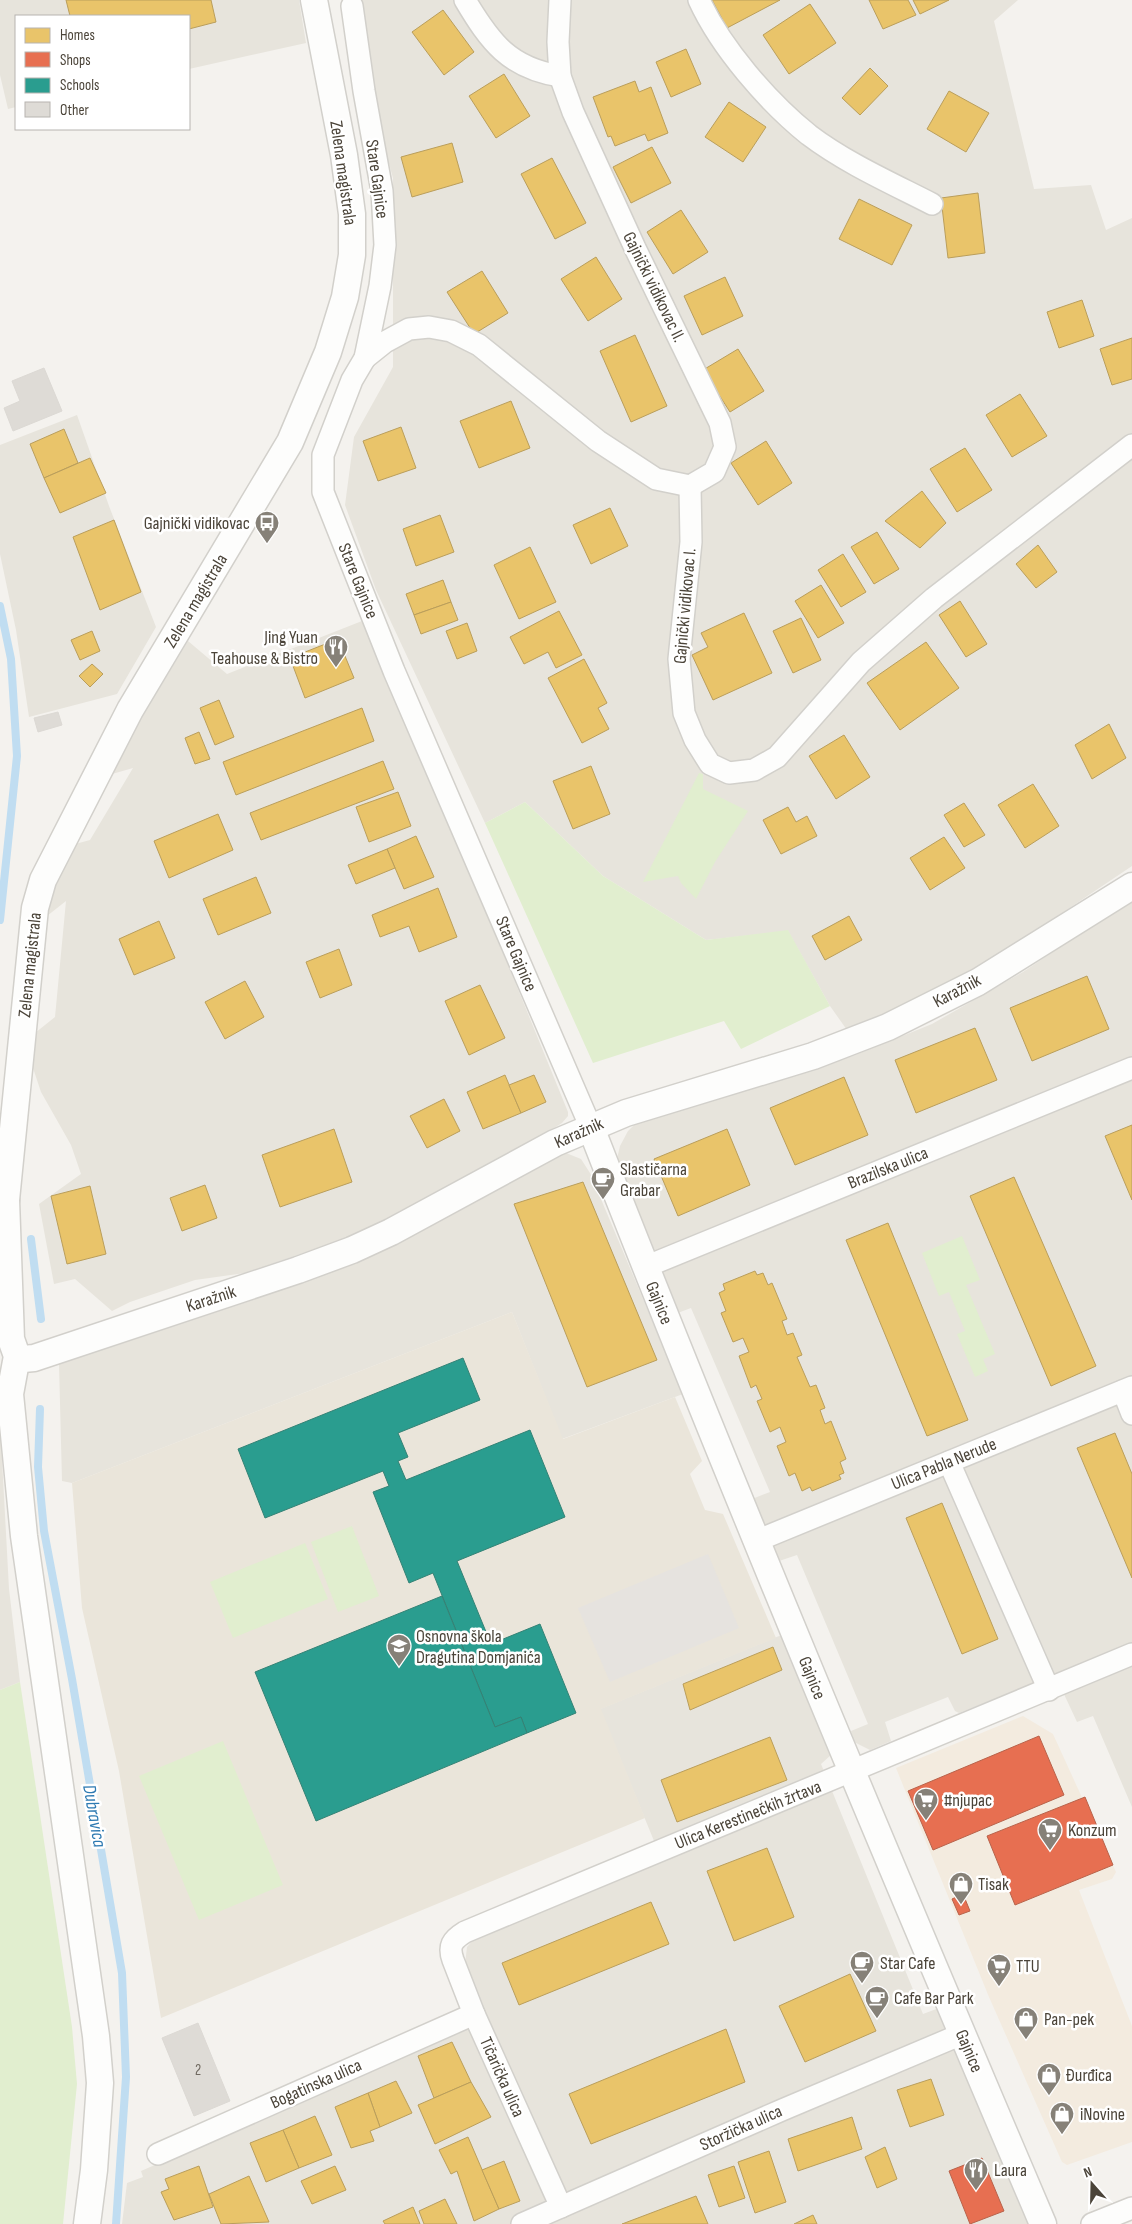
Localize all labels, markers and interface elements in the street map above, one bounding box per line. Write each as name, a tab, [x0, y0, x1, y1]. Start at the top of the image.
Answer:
legend	[15, 15, 190, 130]
text: Homes	[60, 26, 95, 45]
text: Shops	[60, 51, 91, 70]
text: Schools	[60, 76, 99, 95]
text: Other	[60, 101, 89, 120]
street label: Zelena magistrala	[325, 119, 361, 227]
street label: Stare Gajnice	[361, 138, 393, 220]
street label: Gajnički vidikovac II.	[618, 229, 690, 345]
bus stop icon: Gajnički vidikovac	[254, 510, 280, 544]
place label: Gajnički vidikovac	[144, 513, 250, 534]
street label: Stare Gajnice	[333, 540, 383, 622]
street label: Gajnički vidikovac I.	[669, 547, 701, 665]
street label: Zelena magistrala	[160, 550, 232, 652]
place label: Jing Yuan Teahouse & Bistro	[211, 627, 318, 669]
restaurant icon: Jing Yuan Teahouse & Bistro	[323, 634, 349, 668]
street label: Zelena magistrala	[14, 911, 46, 1019]
street label: Stare Gajnice	[491, 913, 541, 995]
street label: Karažnik	[929, 970, 985, 1012]
street label: Karažnik	[551, 1113, 607, 1153]
street label: Brazilska ulica	[845, 1142, 931, 1194]
place label: Slastičarna Grabar	[620, 1159, 687, 1201]
cafe icon: Slastičarna Grabar	[590, 1166, 616, 1200]
street label: Gajnice	[641, 1278, 677, 1328]
street label: Karažnik	[183, 1281, 239, 1317]
street label: Ulica Pabla Nerude	[888, 1433, 1000, 1495]
place label: Osnovna škola Dragutina Domjanića	[416, 1626, 541, 1668]
school or university icon: Osnovna škola Dragutina Domjanića	[386, 1633, 412, 1667]
street label: Gajnice	[794, 1653, 830, 1703]
street label: Ulica Kerestinečkih žrtava	[672, 1776, 824, 1854]
water label: Dubravica	[77, 1783, 111, 1849]
supermarket icon: #njupac	[913, 1787, 939, 1821]
place label: #njupac	[944, 1790, 992, 1811]
supermarket icon: Konzum	[1037, 1817, 1063, 1851]
place label: Konzum	[1068, 1820, 1117, 1841]
shop icon: Tisak	[948, 1871, 974, 1905]
place label: Tisak	[978, 1874, 1009, 1895]
cafe icon: Star Cafe	[849, 1950, 875, 1984]
place label: Star Cafe	[880, 1953, 935, 1974]
supermarket icon: TTU	[986, 1953, 1012, 1987]
place label: TTU	[1016, 1956, 1040, 1977]
cafe icon: Cafe Bar Park	[864, 1985, 890, 2019]
place label: Cafe Bar Park	[894, 1988, 974, 2009]
shop icon: Pan-pek	[1013, 2006, 1039, 2040]
place label: Pan-pek	[1044, 2009, 1094, 2030]
street label: Gajnice	[951, 2026, 987, 2076]
street label: Tičarička ulica	[475, 2034, 529, 2120]
street label: Bogatinska ulica	[267, 2055, 365, 2113]
house number: 2	[195, 2061, 201, 2080]
shop icon: Đurđica	[1036, 2062, 1062, 2096]
place label: Đurđica	[1066, 2065, 1112, 2086]
street label: Storžička ulica	[697, 2101, 785, 2155]
shop icon: iNovine	[1049, 2101, 1075, 2135]
place label: iNovine	[1080, 2104, 1125, 2125]
restaurant icon: Laura	[963, 2157, 989, 2191]
north arrow	[1067, 2159, 1117, 2209]
place label: Laura	[994, 2160, 1027, 2181]
text: N	[1081, 2163, 1094, 2182]

